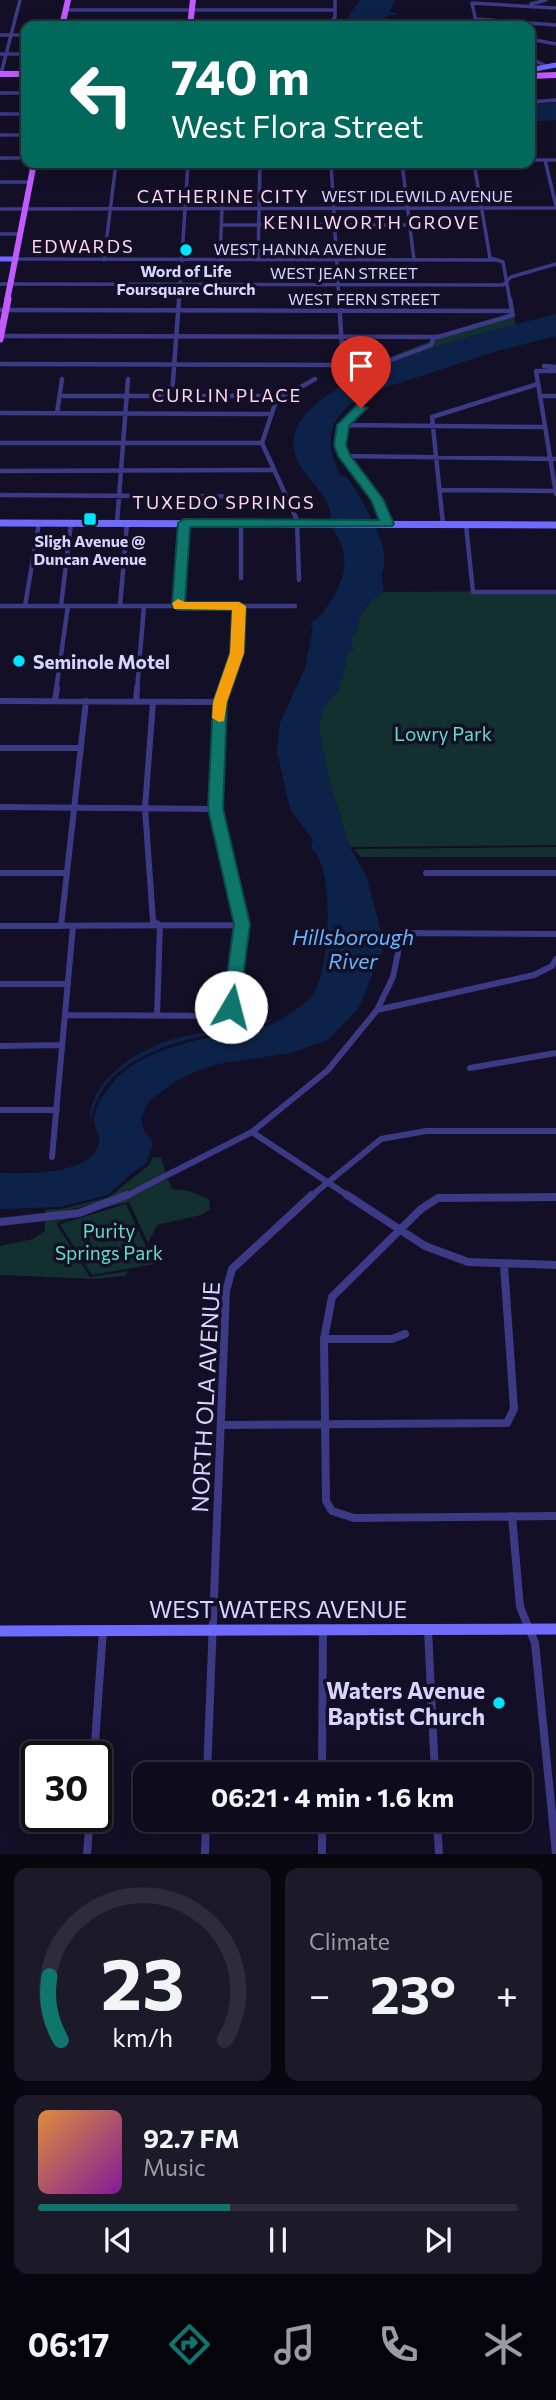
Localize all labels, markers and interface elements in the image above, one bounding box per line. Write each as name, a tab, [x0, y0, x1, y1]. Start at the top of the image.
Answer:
text: 740 m	[171, 45, 310, 105]
icon: left	[56, 49, 147, 140]
text: West Flora Street	[171, 105, 423, 145]
district label: CATHERINE CITY	[137, 185, 309, 207]
street label: WEST IDLEWILD AVENUE	[321, 186, 513, 205]
district label: KENILWORTH GROVE	[263, 211, 481, 233]
district label: EDWARDS	[32, 235, 134, 257]
street label: WEST HANNA AVENUE	[213, 239, 387, 258]
marker: Word of Life Foursquare Church	[178, 242, 194, 258]
place label: Word of Life Foursquare Church	[116, 261, 256, 298]
street label: WEST JEAN STREET	[270, 263, 418, 282]
street label: WEST FERN STREET	[288, 289, 440, 308]
pin	[331, 336, 391, 408]
icon: arrive	[342, 347, 380, 385]
district label: CURLIN PLACE	[152, 384, 302, 406]
district label: TUXEDO SPRINGS	[132, 491, 316, 513]
marker: Sligh Avenue @ Duncan Avenue	[82, 511, 98, 527]
place label: Sligh Avenue @ Duncan Avenue	[34, 531, 146, 568]
place label: Seminole Motel	[33, 650, 170, 673]
marker: Seminole Motel	[11, 653, 27, 669]
park label: Lowry Park	[394, 722, 492, 745]
water label: Hillsborough River	[292, 924, 414, 973]
position arrow	[194, 970, 268, 1044]
park label: Purity Springs Park	[55, 1219, 163, 1264]
street label: NORTH OLA AVENUE	[185, 1281, 225, 1513]
street label: WEST WATERS AVENUE	[149, 1595, 407, 1623]
place label: Waters Avenue Baptist Church	[326, 1676, 485, 1730]
marker: Waters Avenue Baptist Church	[491, 1695, 507, 1711]
speed limit sign: 30	[21, 1741, 112, 1832]
text: 06:21 · 4 min · 1.6 km	[211, 1781, 454, 1812]
text: Climate	[309, 1927, 390, 1955]
text: 23	[101, 1937, 184, 2026]
text: 23°	[370, 1961, 456, 2025]
text: −	[309, 1970, 331, 2017]
text: +	[496, 1970, 518, 2017]
text: km/h	[112, 2022, 173, 2052]
text: 92.7 FM	[143, 2122, 240, 2153]
text: Music	[143, 2153, 206, 2181]
icon: previous	[99, 2221, 137, 2259]
icon: pause	[259, 2221, 297, 2259]
icon: next	[419, 2221, 457, 2259]
icon: directions	[165, 2320, 214, 2369]
icon: music	[270, 2320, 319, 2369]
icon: phone	[374, 2320, 423, 2369]
icon: climate	[479, 2320, 528, 2369]
text: 06:17	[28, 2324, 109, 2364]

